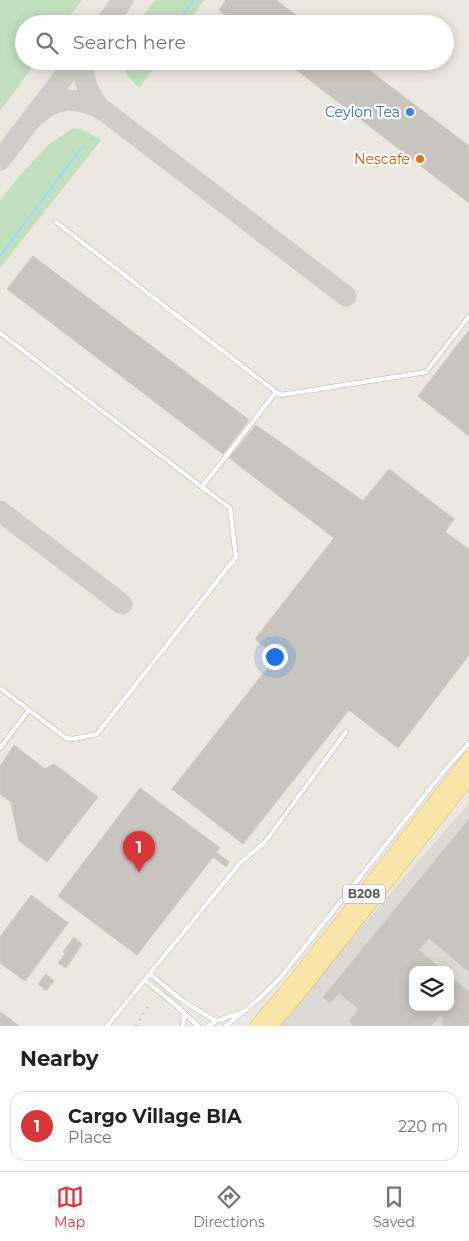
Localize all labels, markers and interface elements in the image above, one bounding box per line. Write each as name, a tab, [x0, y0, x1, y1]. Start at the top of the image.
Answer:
search box	[15, 15, 454, 70]
icon: search	[33, 29, 61, 57]
text: Search here	[73, 31, 186, 54]
place label: Ceylon Tea	[325, 103, 400, 121]
marker: Ceylon Tea	[404, 106, 416, 118]
place label: Nescafe	[354, 150, 410, 168]
marker: Nescafe	[414, 153, 426, 165]
your location	[262, 644, 288, 670]
pin: 1	[123, 831, 155, 872]
road number: B208	[343, 884, 385, 904]
map controls	[409, 966, 454, 1011]
button: layers	[409, 966, 454, 1011]
text: Nearby	[20, 1046, 99, 1071]
text: Cargo Village BIA	[68, 1105, 242, 1128]
text: 1	[34, 1117, 40, 1136]
text: 220 m	[398, 1117, 448, 1136]
text: Place	[68, 1128, 112, 1147]
tab: Map	[54, 1183, 85, 1231]
tab: Directions	[193, 1183, 265, 1231]
tab: Saved	[373, 1183, 415, 1231]

